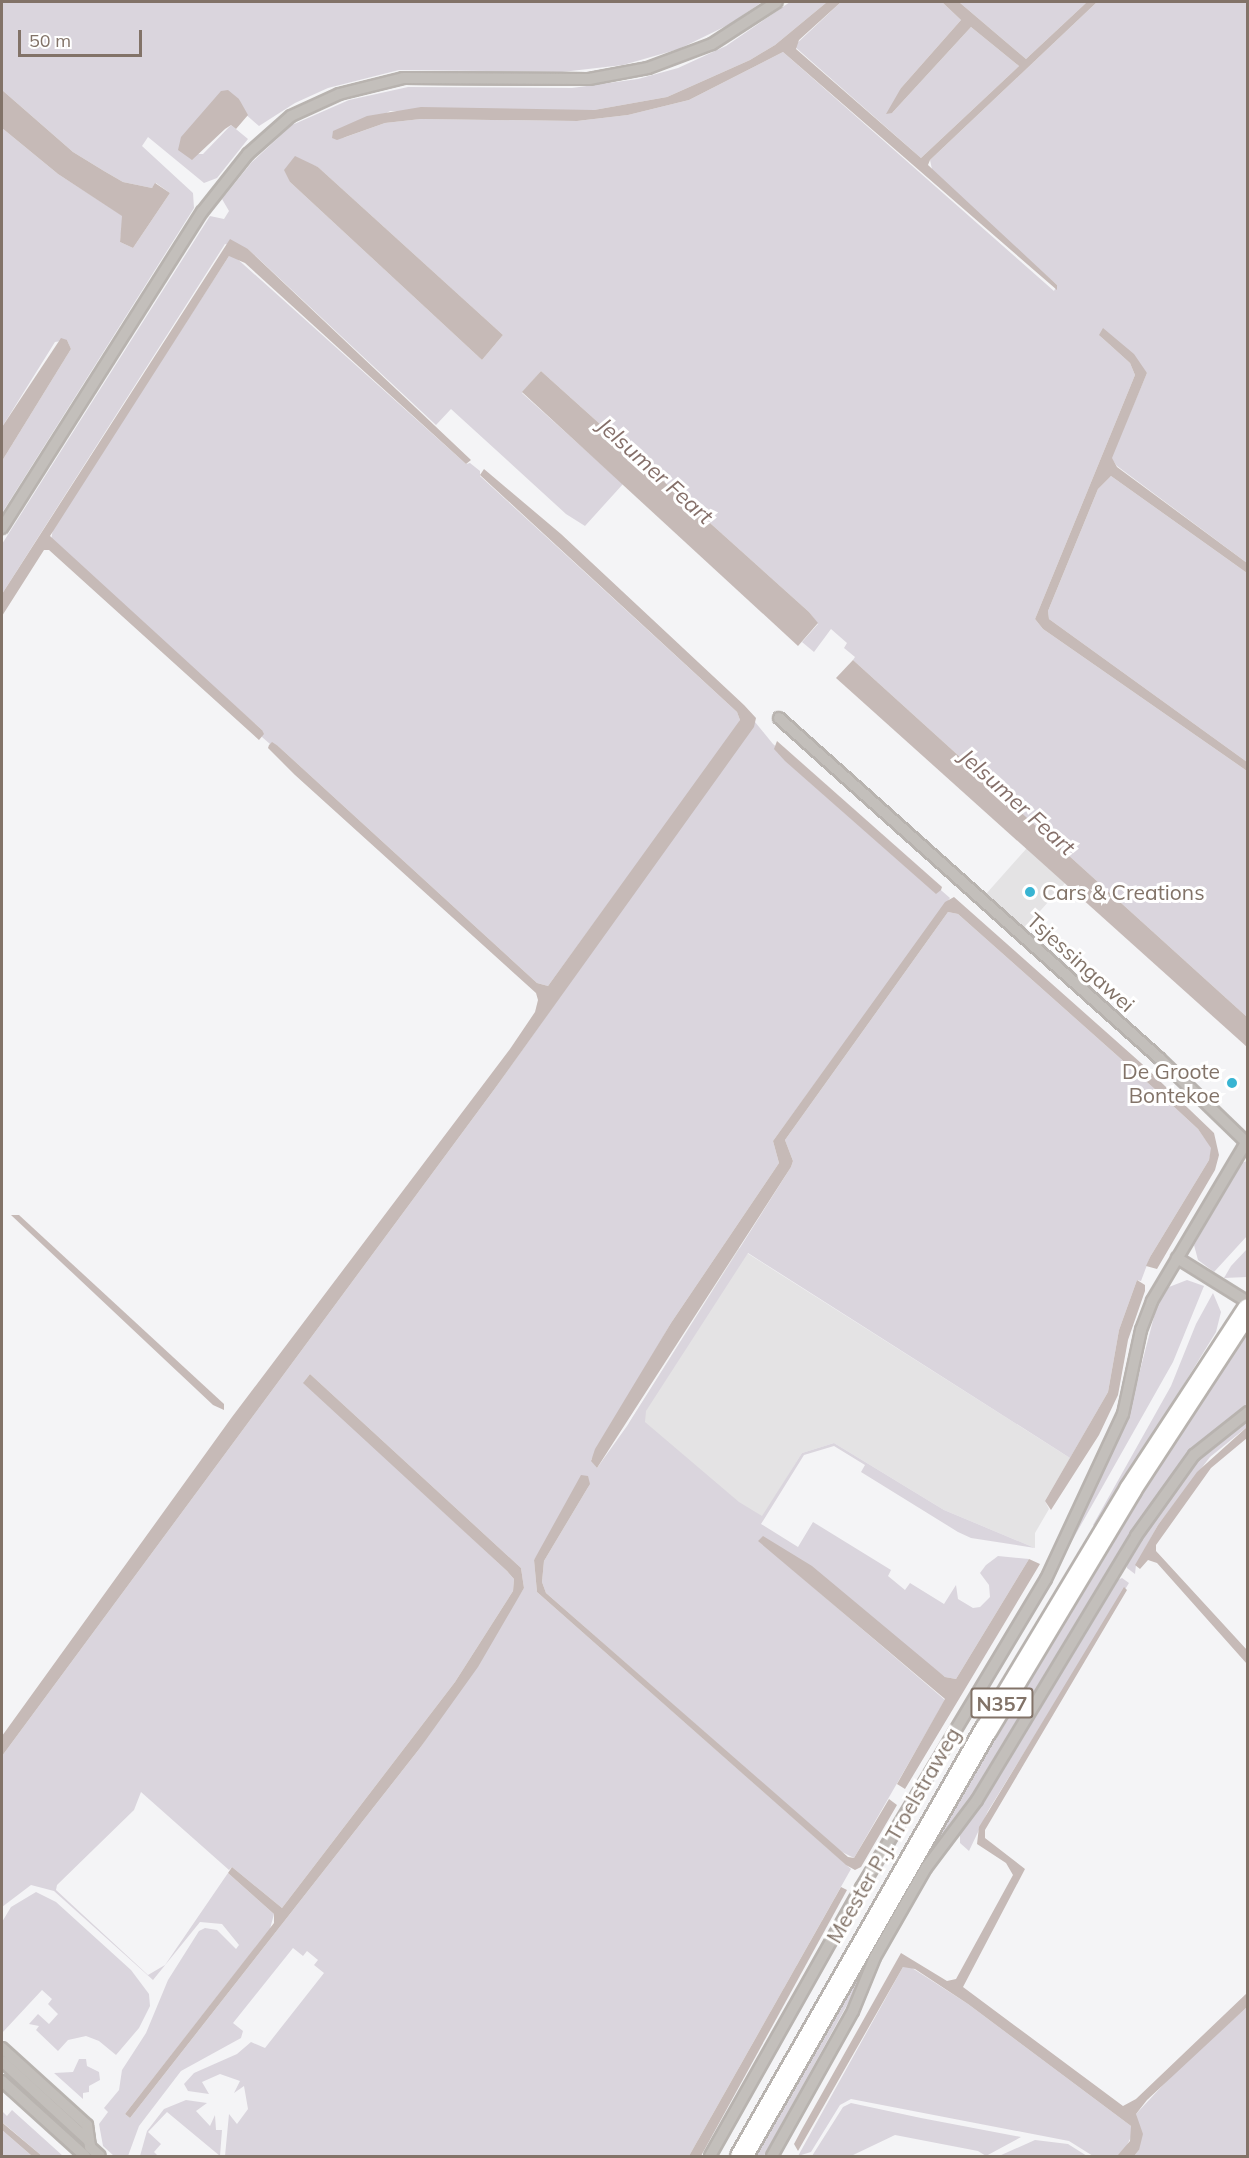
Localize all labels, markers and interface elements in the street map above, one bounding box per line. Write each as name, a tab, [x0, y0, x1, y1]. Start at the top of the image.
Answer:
scale bar	[21, 18, 146, 56]
text: 50 m	[29, 29, 71, 52]
water label: Jelsumer Feart	[592, 412, 718, 530]
water label: Jelsumer Feart	[954, 743, 1080, 861]
place label: Cars & Creations	[1042, 879, 1205, 905]
marker: Cars & Creations	[1023, 885, 1037, 899]
street label: Tsjessingawei	[1022, 907, 1140, 1017]
place label: De Groote Bontekoe	[1122, 1058, 1220, 1108]
marker: De Groote Bontekoe	[1225, 1076, 1239, 1090]
road number: N357	[969, 1686, 1035, 1720]
street label: Meester P.J. Troelstraweg	[821, 1723, 965, 1947]

